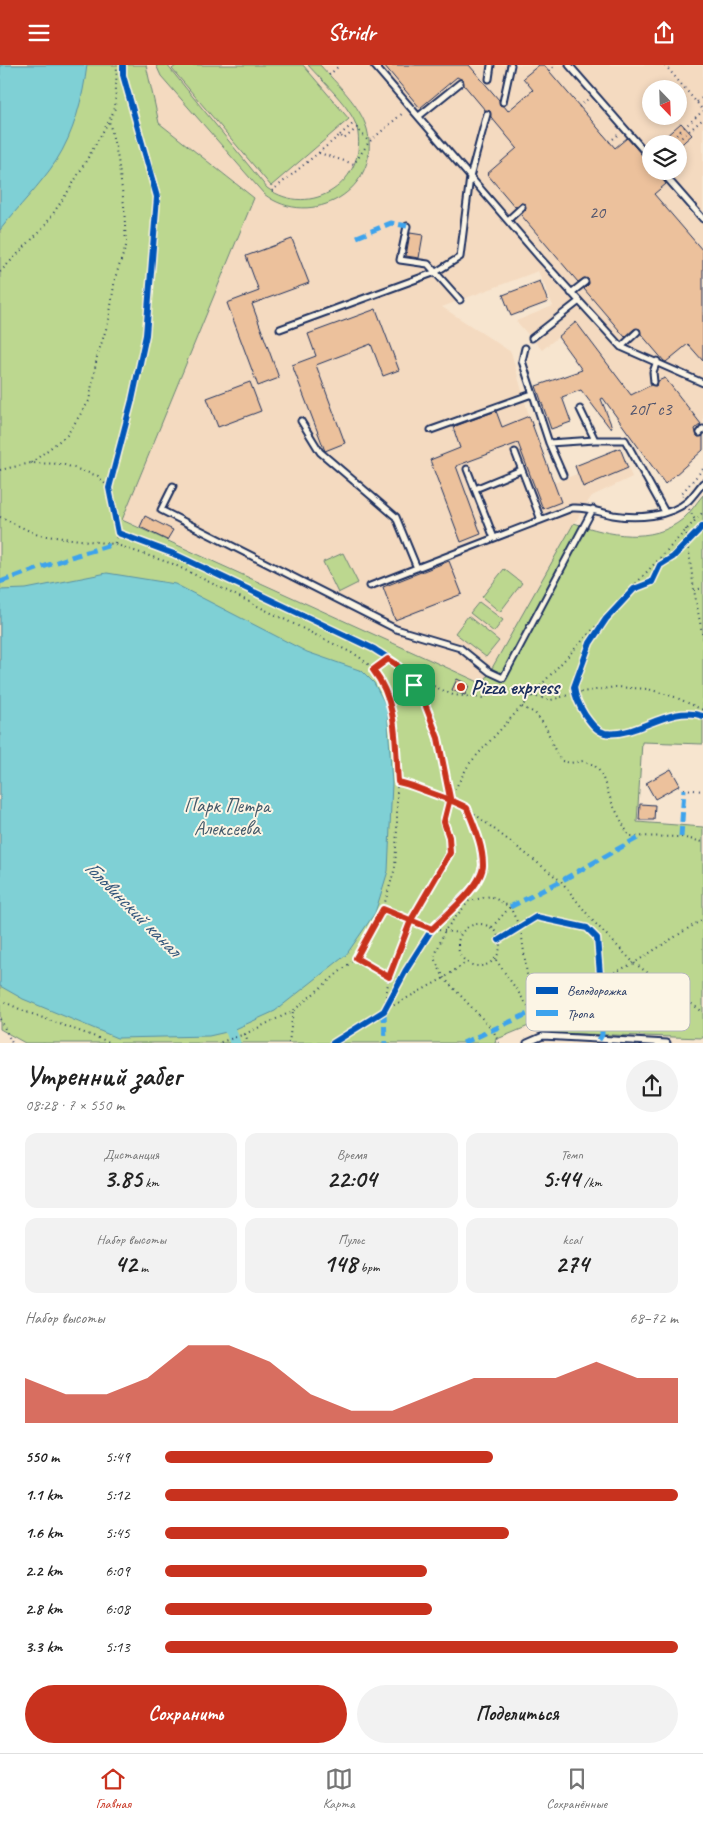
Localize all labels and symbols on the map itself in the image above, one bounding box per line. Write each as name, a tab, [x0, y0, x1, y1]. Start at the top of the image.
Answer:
north arrow	[642, 80, 688, 125]
house number: 20	[589, 201, 607, 223]
house number: 20Г с3	[628, 398, 674, 420]
pin	[393, 664, 435, 706]
place label: Pizza express	[471, 675, 561, 700]
marker: Pizza express	[455, 681, 467, 693]
park label: Парк Петра Алексеева	[184, 793, 272, 841]
water label: Головинский канал	[80, 855, 189, 964]
legend	[526, 973, 690, 1031]
text: Велодорожка	[567, 982, 628, 999]
text: Тропа	[567, 1005, 595, 1022]

